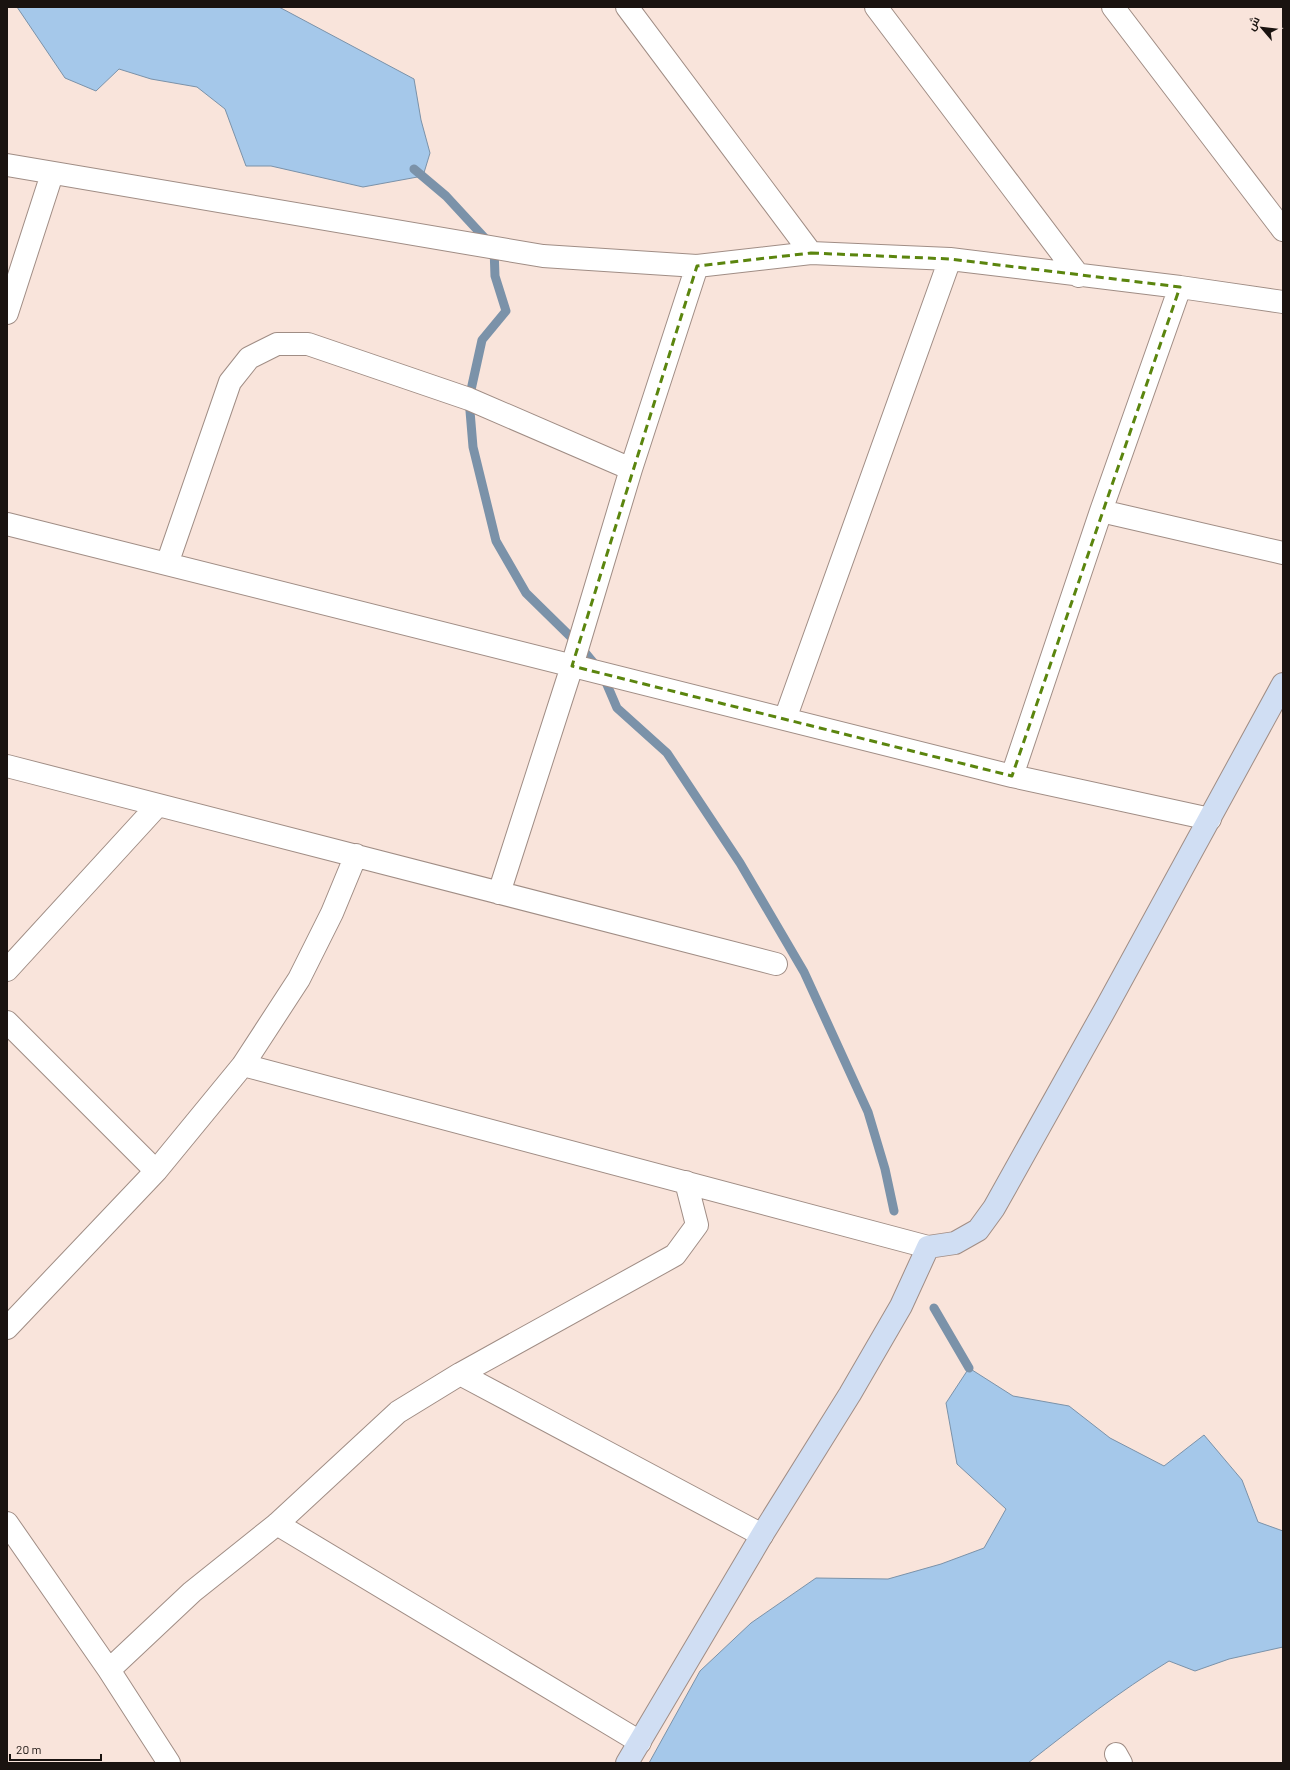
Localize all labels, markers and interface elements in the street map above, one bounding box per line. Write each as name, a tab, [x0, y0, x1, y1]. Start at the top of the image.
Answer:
north arrow	[1242, 8, 1282, 48]
text: ش	[1244, 14, 1263, 33]
scale bar	[10, 1736, 101, 1762]
text: 20 m	[16, 1742, 42, 1756]

